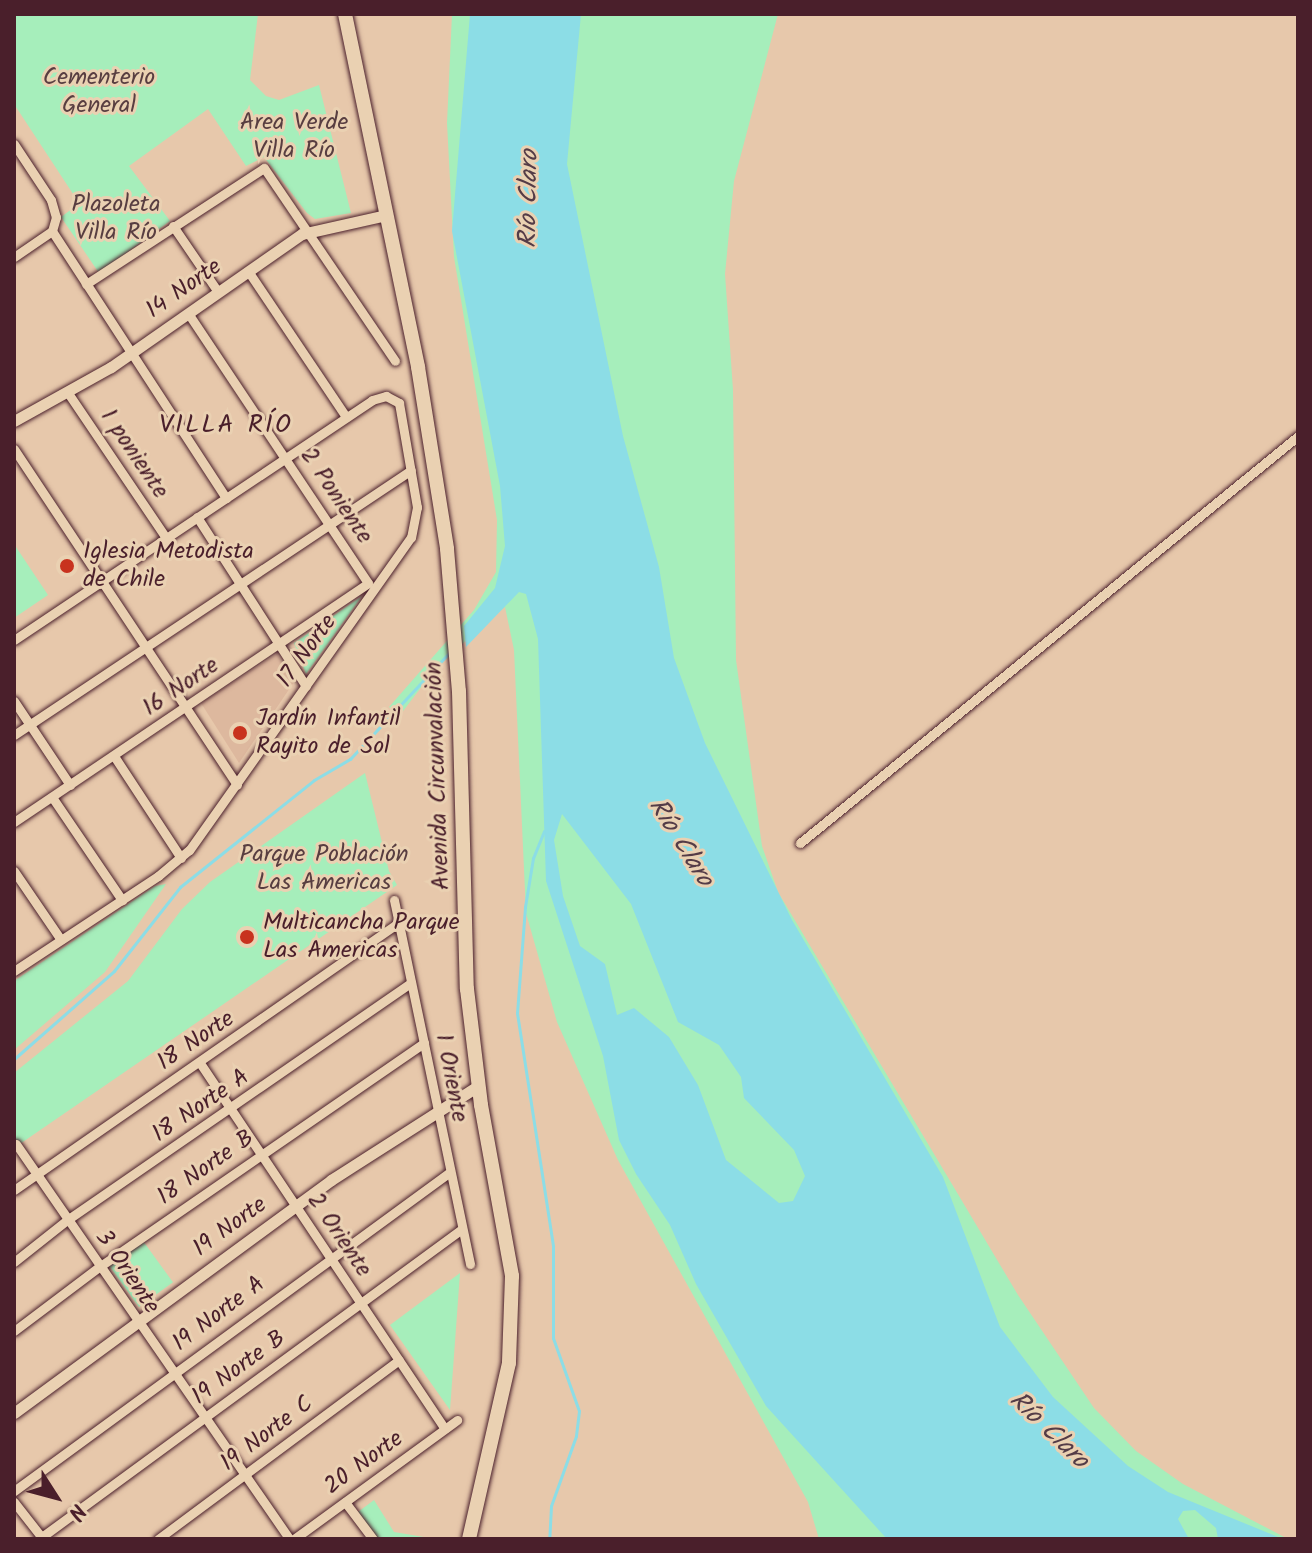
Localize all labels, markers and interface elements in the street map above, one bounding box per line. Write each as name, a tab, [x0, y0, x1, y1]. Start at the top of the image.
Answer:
park label: Cementerio General	[43, 64, 155, 120]
park label: Area Verde Villa Río	[240, 109, 348, 165]
water label: Río Claro	[514, 150, 546, 248]
park label: Plazoleta Villa Río	[72, 191, 160, 247]
street label: 14 Norte	[141, 253, 227, 325]
street label: 1 poniente	[94, 404, 174, 504]
district label: VILLA RÍO	[159, 410, 293, 442]
street label: 2 Poniente	[293, 442, 379, 550]
place label: Iglesia Metodista de Chile	[83, 538, 254, 594]
marker: Iglesia Metodista de Chile	[58, 557, 76, 575]
street label: 17 Norte	[271, 609, 343, 693]
street label: 16 Norte	[137, 651, 225, 723]
street label: Avenida Circunvalación	[420, 661, 456, 891]
place label: Jardín Infantil Rayito de Sol	[256, 705, 401, 761]
marker: Jardín Infantil Rayito de Sol	[231, 724, 249, 742]
water label: Río Claro	[641, 793, 719, 893]
park label: Parque Población Las Americas	[239, 841, 409, 897]
place label: Multicancha Parque Las Americas	[263, 909, 459, 965]
marker: Multicancha Parque Las Americas	[238, 928, 256, 946]
street label: 18 Norte	[152, 1005, 240, 1077]
street label: 1 Oriente	[428, 1031, 474, 1125]
street label: 18 Norte A	[147, 1063, 255, 1149]
street label: 18 Norte B	[152, 1124, 260, 1212]
street label: 2 Oriente	[300, 1187, 378, 1283]
street label: 19 Norte	[188, 1191, 272, 1263]
street label: 3 Oriente	[88, 1224, 166, 1320]
street label: 19 Norte A	[167, 1270, 271, 1358]
street label: 19 Norte B	[186, 1324, 292, 1412]
water label: Río Claro	[1002, 1386, 1094, 1476]
street label: 19 Norte C	[215, 1390, 319, 1478]
street label: 20 Norte	[319, 1425, 409, 1501]
north arrow	[16, 1457, 96, 1537]
text: N	[58, 1495, 94, 1527]

